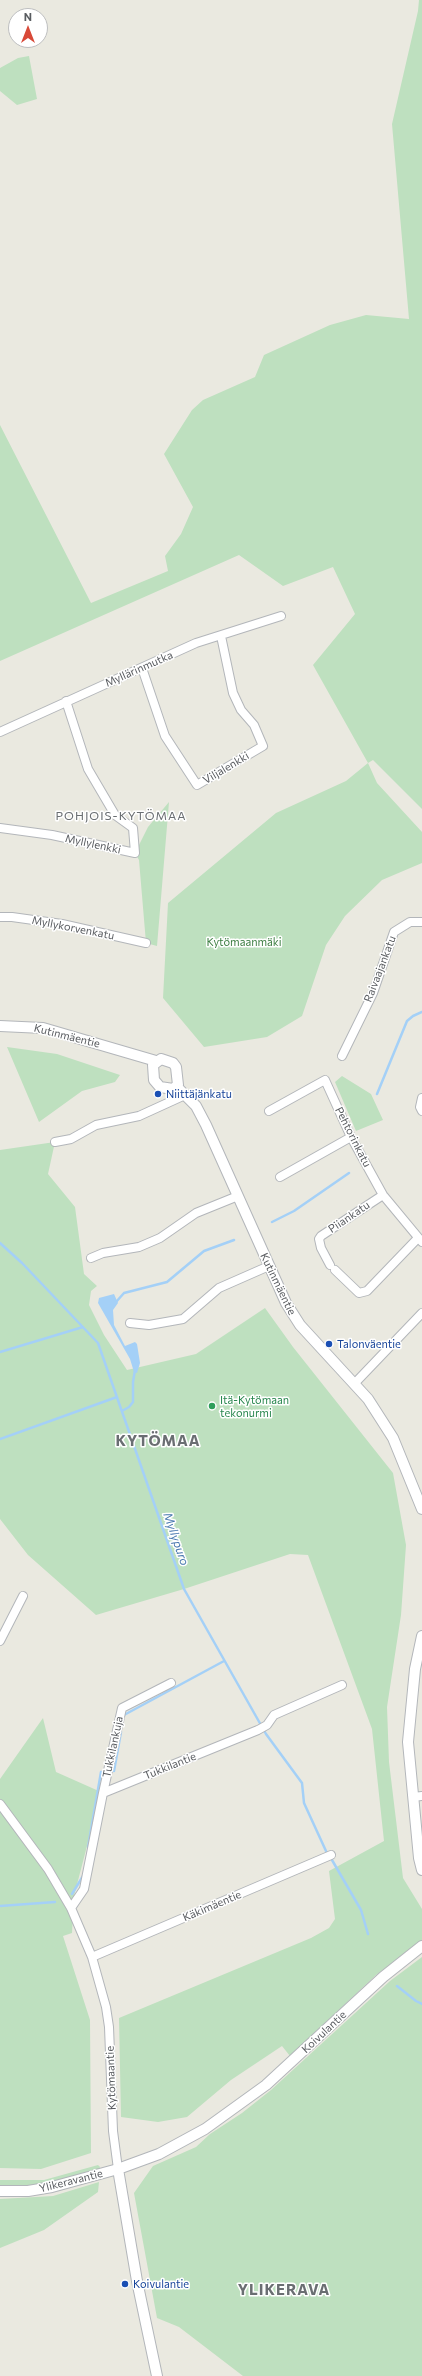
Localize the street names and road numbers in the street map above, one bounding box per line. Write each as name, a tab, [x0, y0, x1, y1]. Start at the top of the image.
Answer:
street label: Myllärinmutka	[103, 648, 175, 690]
street label: Viljalenkki	[201, 749, 251, 787]
street label: Myllylenkki	[64, 832, 122, 856]
street label: Myllykorvenkatu	[31, 914, 115, 942]
street label: Raivaajankatu	[361, 934, 399, 1004]
street label: Kutinmäentie	[33, 1021, 101, 1051]
street label: Pehtorinkatu	[332, 1105, 374, 1169]
street label: Piiankatu	[326, 1198, 372, 1236]
street label: Kutinmäentie	[257, 1251, 299, 1317]
street label: Tukkilankuja	[100, 1715, 126, 1779]
street label: Tukkilantie	[142, 1750, 198, 1782]
street label: Käkimäentie	[181, 1888, 243, 1924]
street label: Koivulantie	[299, 2008, 349, 2056]
street label: Kytömaantie	[103, 2046, 119, 2110]
street label: Ylikeravantie	[38, 2167, 104, 2195]

